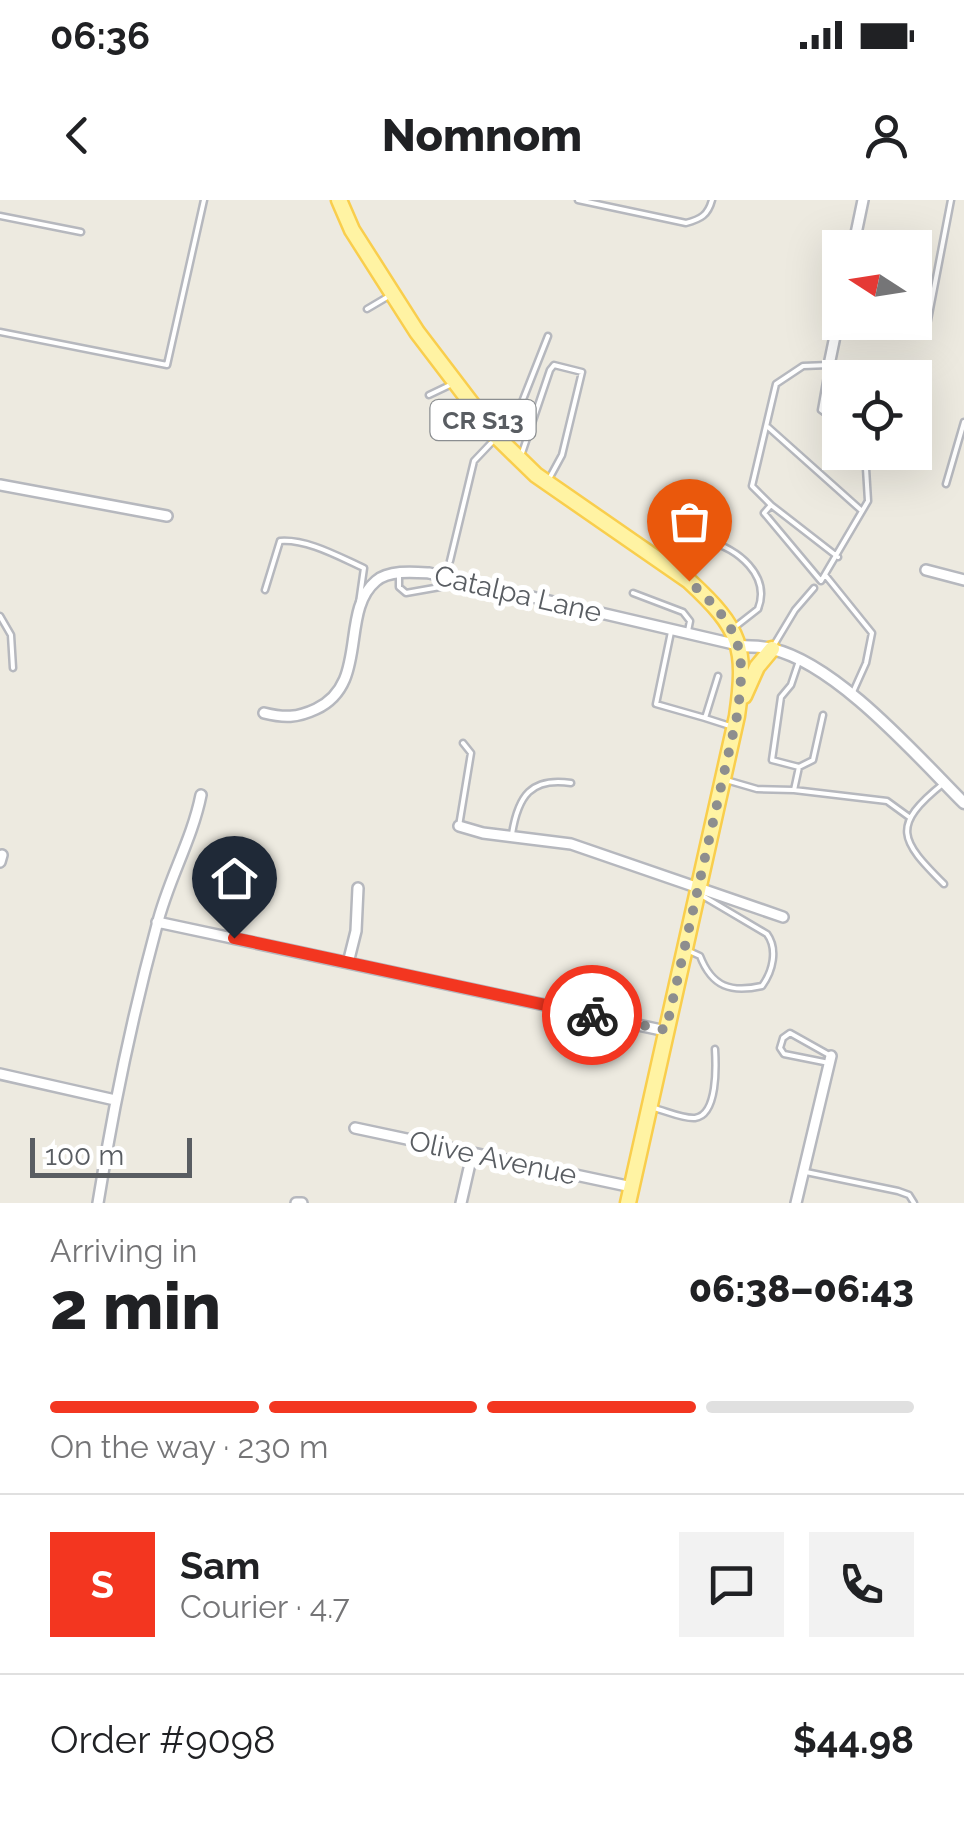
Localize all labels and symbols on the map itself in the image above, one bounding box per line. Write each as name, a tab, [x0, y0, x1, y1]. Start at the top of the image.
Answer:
north arrow	[822, 230, 932, 340]
road number: CR S13	[430, 400, 536, 440]
pin	[647, 479, 732, 582]
street label: Catalpa Lane	[431, 559, 605, 629]
pin	[192, 836, 277, 939]
courier	[542, 965, 642, 1065]
street label: Olive Avenue	[406, 1124, 580, 1192]
scale bar	[30, 1133, 192, 1178]

